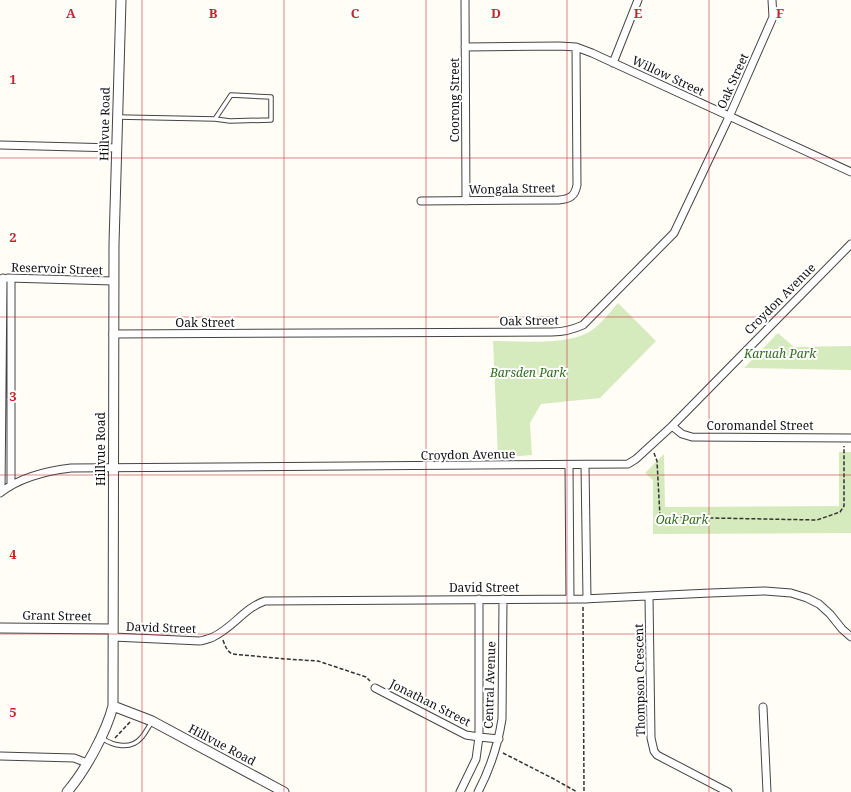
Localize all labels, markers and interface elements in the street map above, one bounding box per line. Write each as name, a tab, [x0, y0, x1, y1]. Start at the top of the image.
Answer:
text: A	[66, 4, 76, 22]
text: B	[209, 4, 218, 22]
text: C	[351, 4, 360, 22]
text: D	[491, 4, 501, 22]
text: E	[634, 4, 643, 22]
text: F	[776, 4, 784, 22]
street label: Oak Street	[713, 50, 752, 111]
street label: Willow Street	[629, 51, 707, 100]
street label: Coorong Street	[446, 58, 463, 142]
text: 1	[9, 70, 17, 88]
street label: Hillvue Road	[95, 86, 114, 161]
street label: Wongala Street	[468, 179, 556, 198]
text: 2	[9, 228, 17, 246]
street label: Reservoir Street	[11, 258, 103, 279]
street label: Croydon Avenue	[740, 259, 819, 338]
street label: Oak Street	[499, 311, 559, 330]
street label: Oak Street	[175, 314, 235, 331]
park label: Karuah Park	[743, 345, 817, 362]
park label: Barsden Park	[489, 364, 567, 381]
text: 3	[9, 387, 17, 405]
street label: Hillvue Road	[92, 411, 109, 486]
street label: Coromandel Street	[707, 417, 813, 434]
street label: Croydon Avenue	[421, 445, 515, 464]
park label: Oak Park	[656, 511, 709, 528]
text: 4	[9, 545, 17, 563]
street label: David Street	[449, 579, 519, 596]
street label: Grant Street	[22, 606, 92, 625]
street label: David Street	[126, 618, 196, 637]
street label: Thompson Crescent	[630, 623, 649, 737]
street label: Central Avenue	[479, 641, 500, 729]
street label: Jonathan Street	[386, 674, 474, 730]
text: 5	[9, 703, 17, 721]
street label: Hillvue Road	[186, 720, 259, 770]

